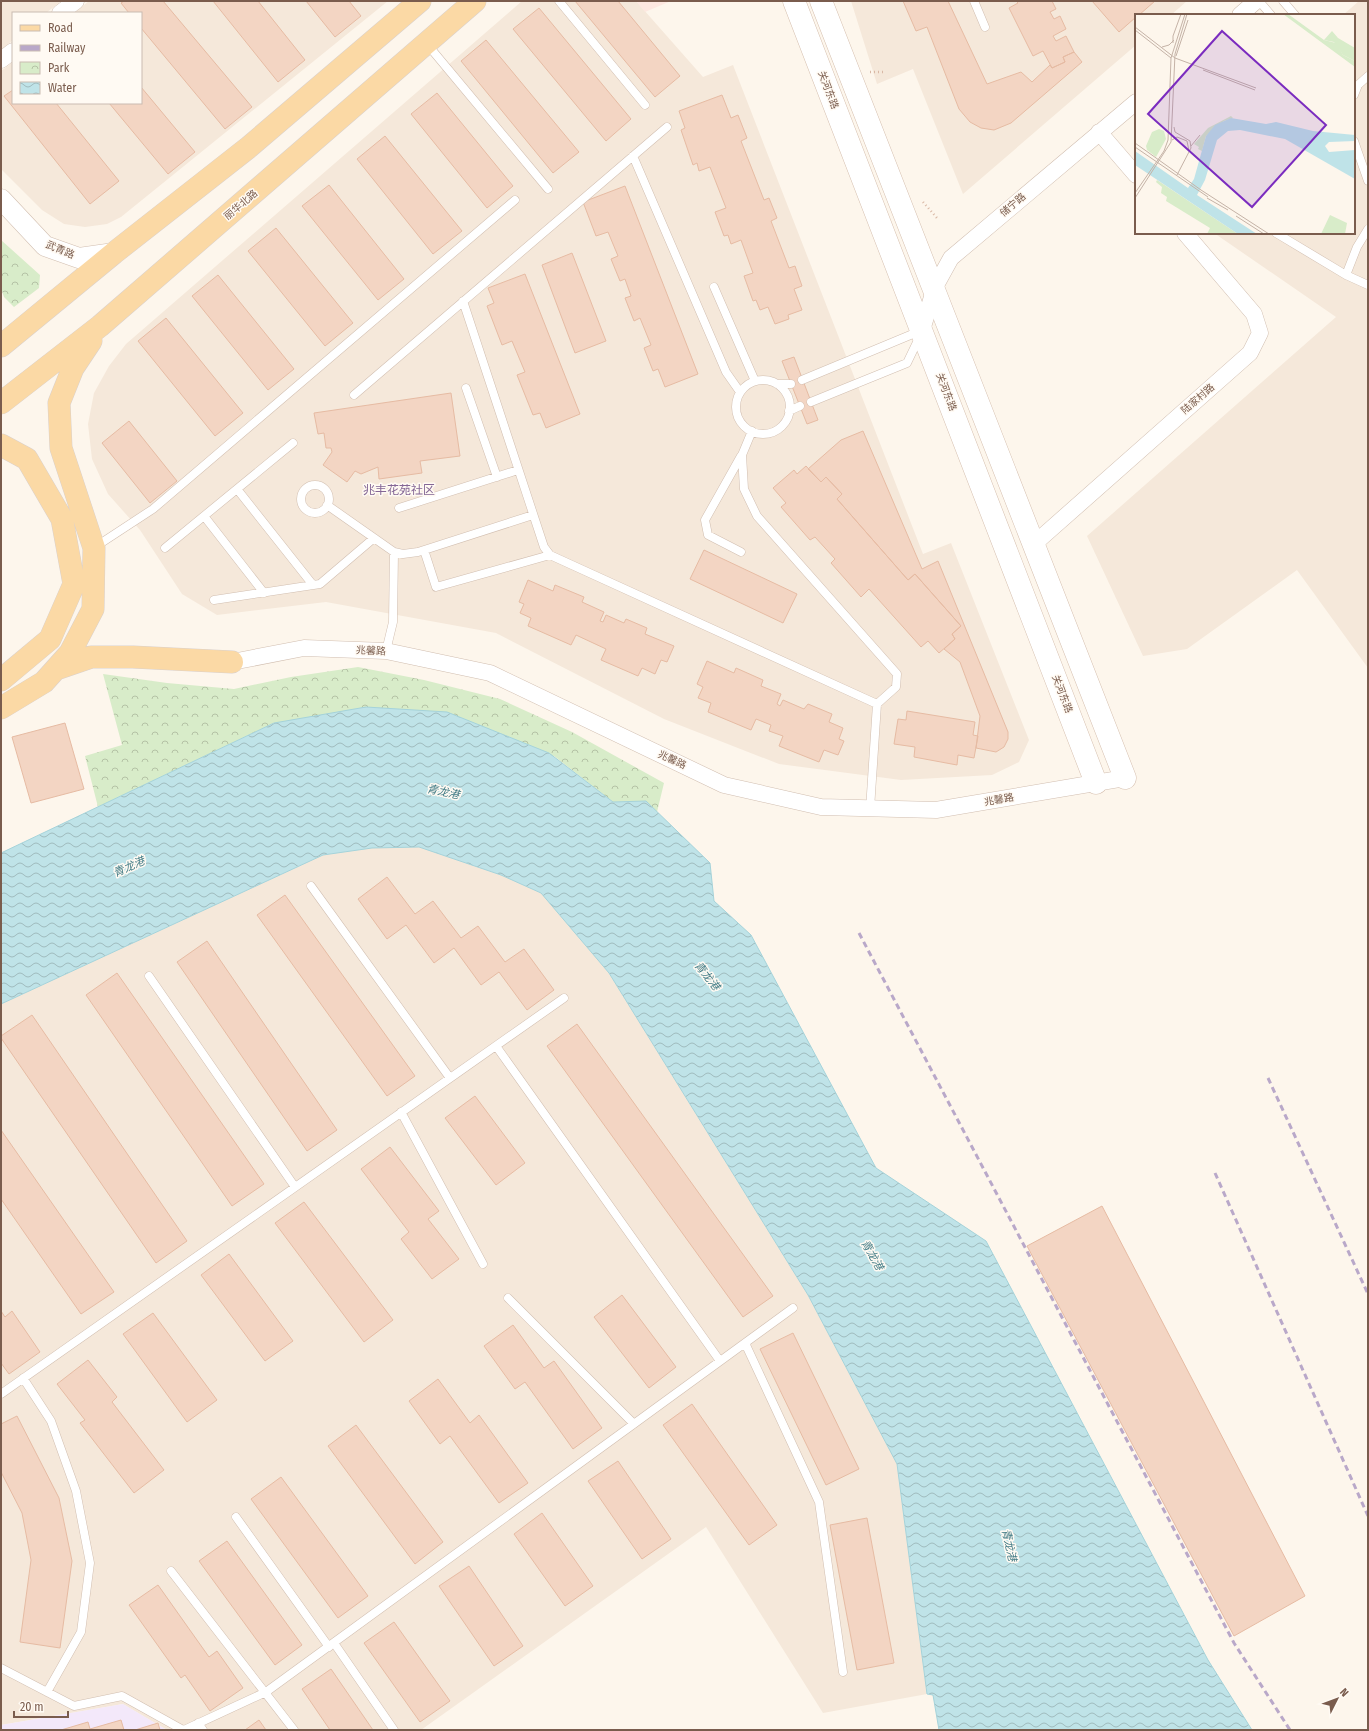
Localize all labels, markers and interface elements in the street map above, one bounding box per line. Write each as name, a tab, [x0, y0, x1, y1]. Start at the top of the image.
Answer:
legend	[12, 12, 142, 104]
inset map	[1135, 14, 1355, 234]
text: Road	[48, 21, 73, 35]
text: Railway	[48, 41, 86, 55]
text: Park	[48, 61, 70, 75]
street label: 关河东路	[815, 69, 841, 111]
text: Water	[48, 81, 77, 95]
street label: 丽华北路	[222, 188, 260, 222]
street label: 储宁路	[998, 191, 1028, 219]
street label: 武青路	[44, 239, 76, 261]
street label: 关河东路	[933, 371, 959, 413]
street label: 陆家村路	[1179, 381, 1217, 417]
district label: 兆丰花苑社区	[363, 483, 435, 497]
street label: 兆馨路	[356, 644, 386, 658]
street label: 关河东路	[1049, 673, 1075, 715]
street label: 兆馨路	[656, 748, 688, 772]
water label: 青龙港	[426, 782, 462, 802]
street label: 兆馨路	[983, 791, 1015, 809]
water label: 青龙港	[111, 854, 149, 880]
water label: 青龙港	[692, 959, 724, 994]
water label: 青龙港	[858, 1237, 887, 1274]
water label: 青龙港	[999, 1527, 1019, 1564]
north arrow	[1317, 1679, 1357, 1719]
text: N	[1337, 1686, 1351, 1699]
scale bar	[14, 1693, 68, 1719]
text: 20 m	[20, 1700, 44, 1714]

